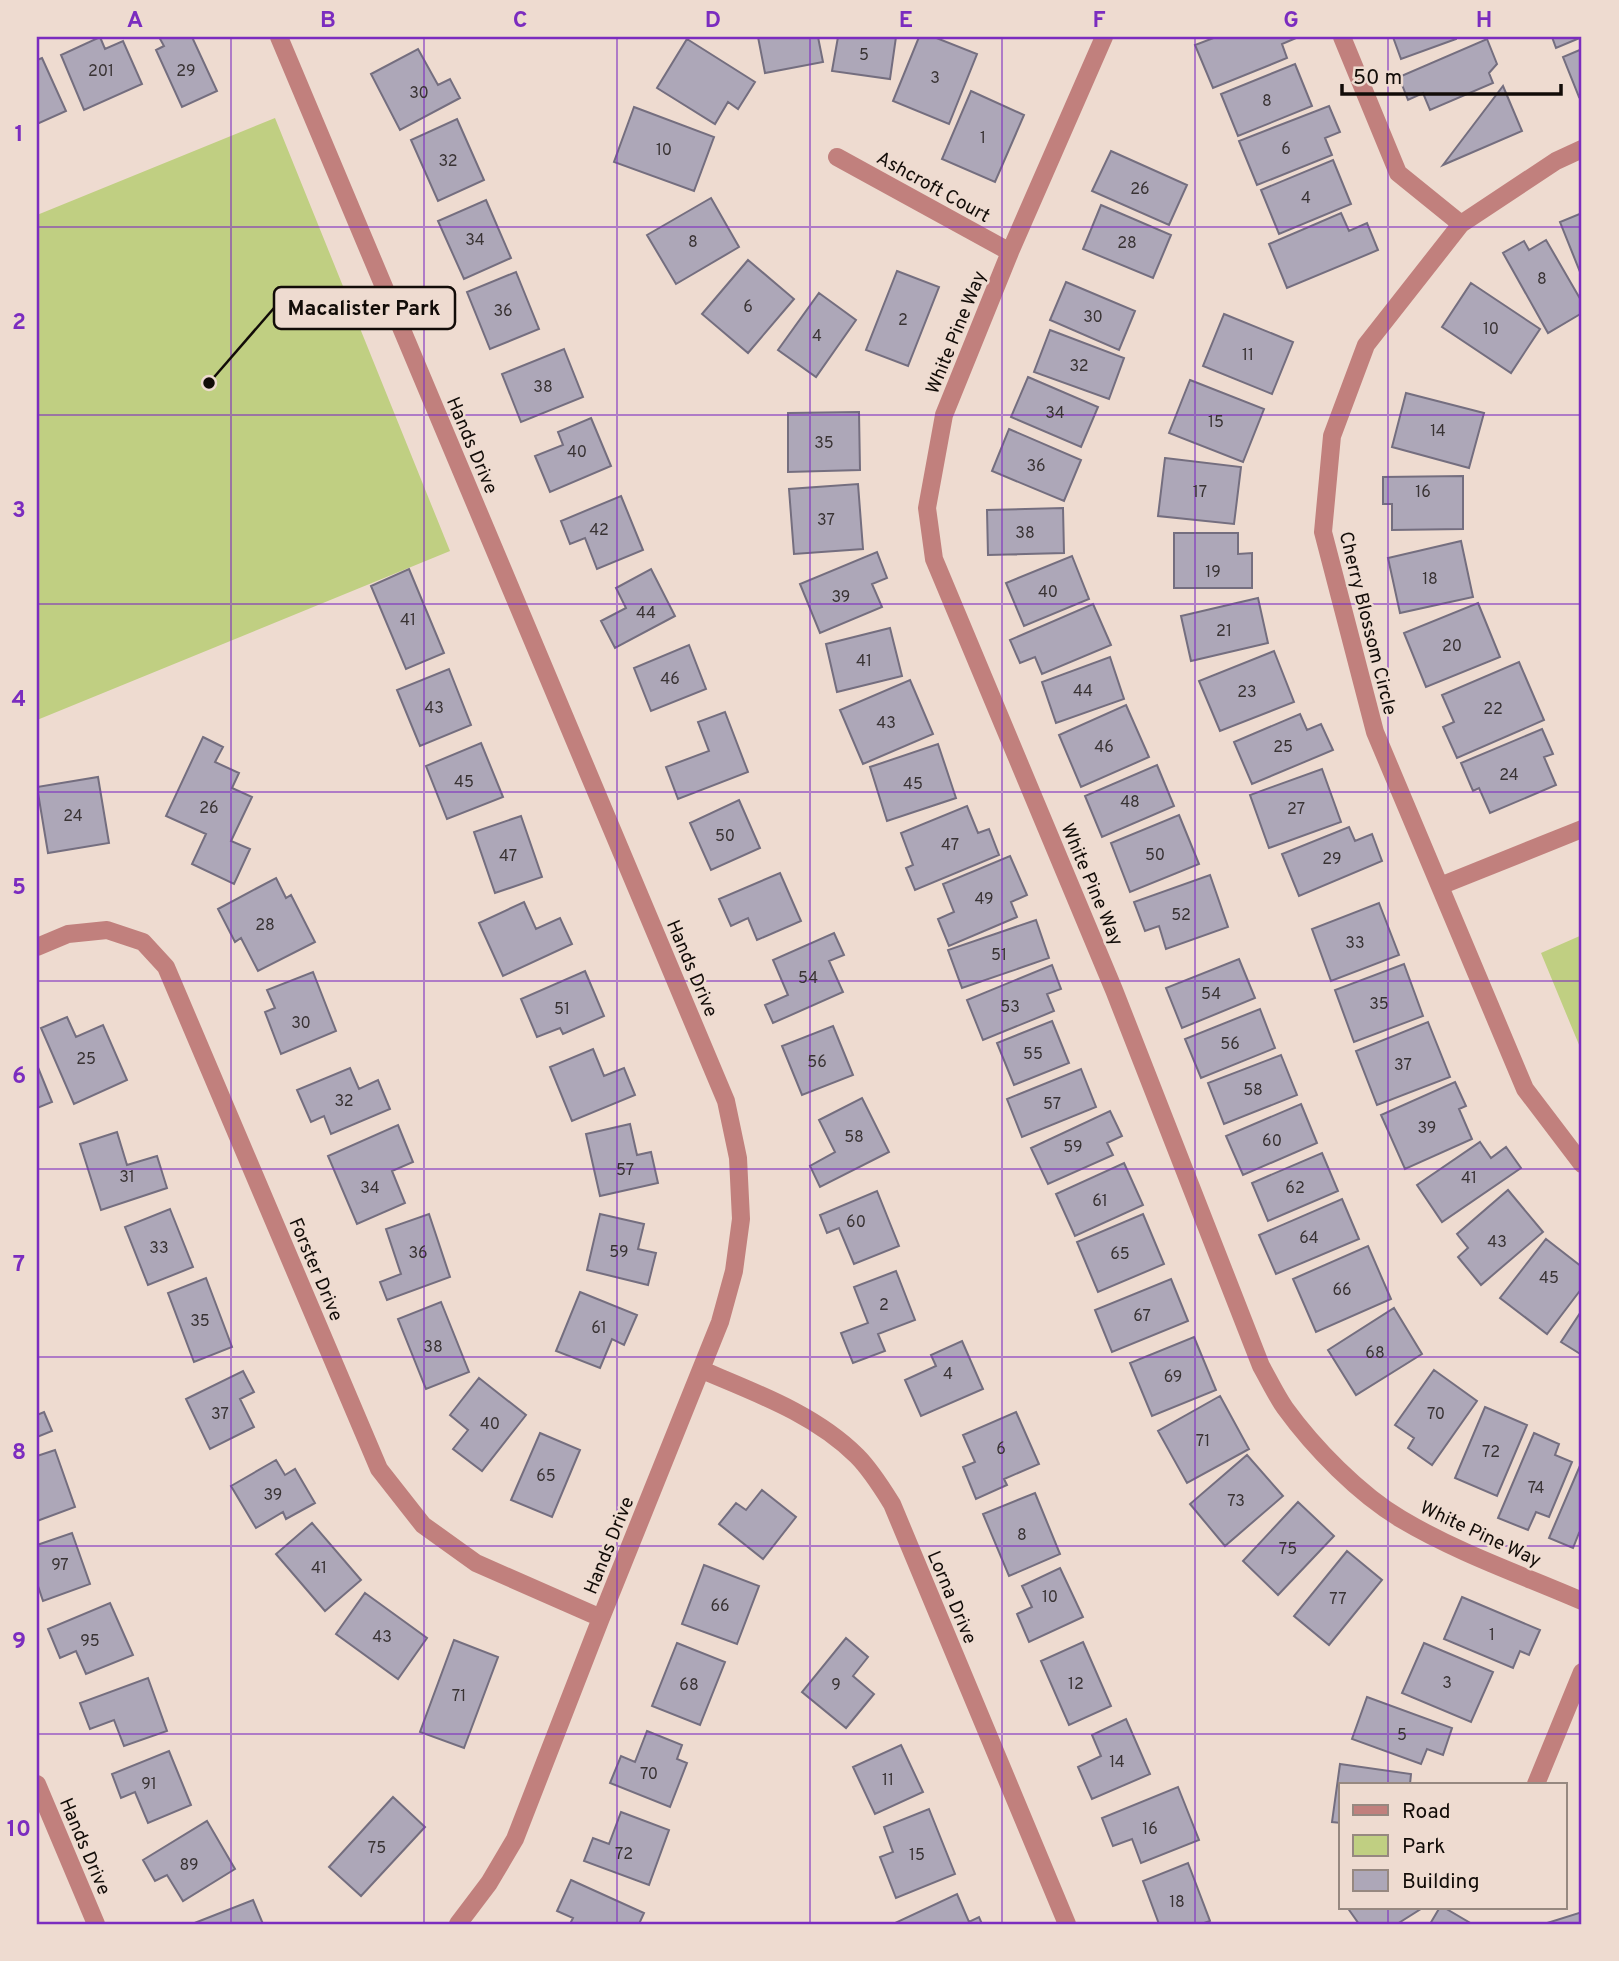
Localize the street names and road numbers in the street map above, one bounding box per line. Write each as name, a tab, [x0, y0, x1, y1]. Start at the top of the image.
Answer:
street label: Ashcroft Court	[872, 147, 994, 229]
street label: White Pine Way	[921, 268, 992, 398]
street label: Hands Drive	[440, 394, 502, 498]
street label: Cherry Blossom Circle	[1333, 529, 1401, 718]
street label: White Pine Way	[1055, 820, 1128, 950]
street label: Hands Drive	[660, 917, 722, 1021]
street label: Forster Drive	[283, 1215, 348, 1325]
street label: Hands Drive	[579, 1493, 640, 1598]
street label: White Pine Way	[1416, 1496, 1544, 1573]
street label: Lorna Drive	[921, 1548, 981, 1648]
street label: Hands Drive	[53, 1795, 115, 1899]

